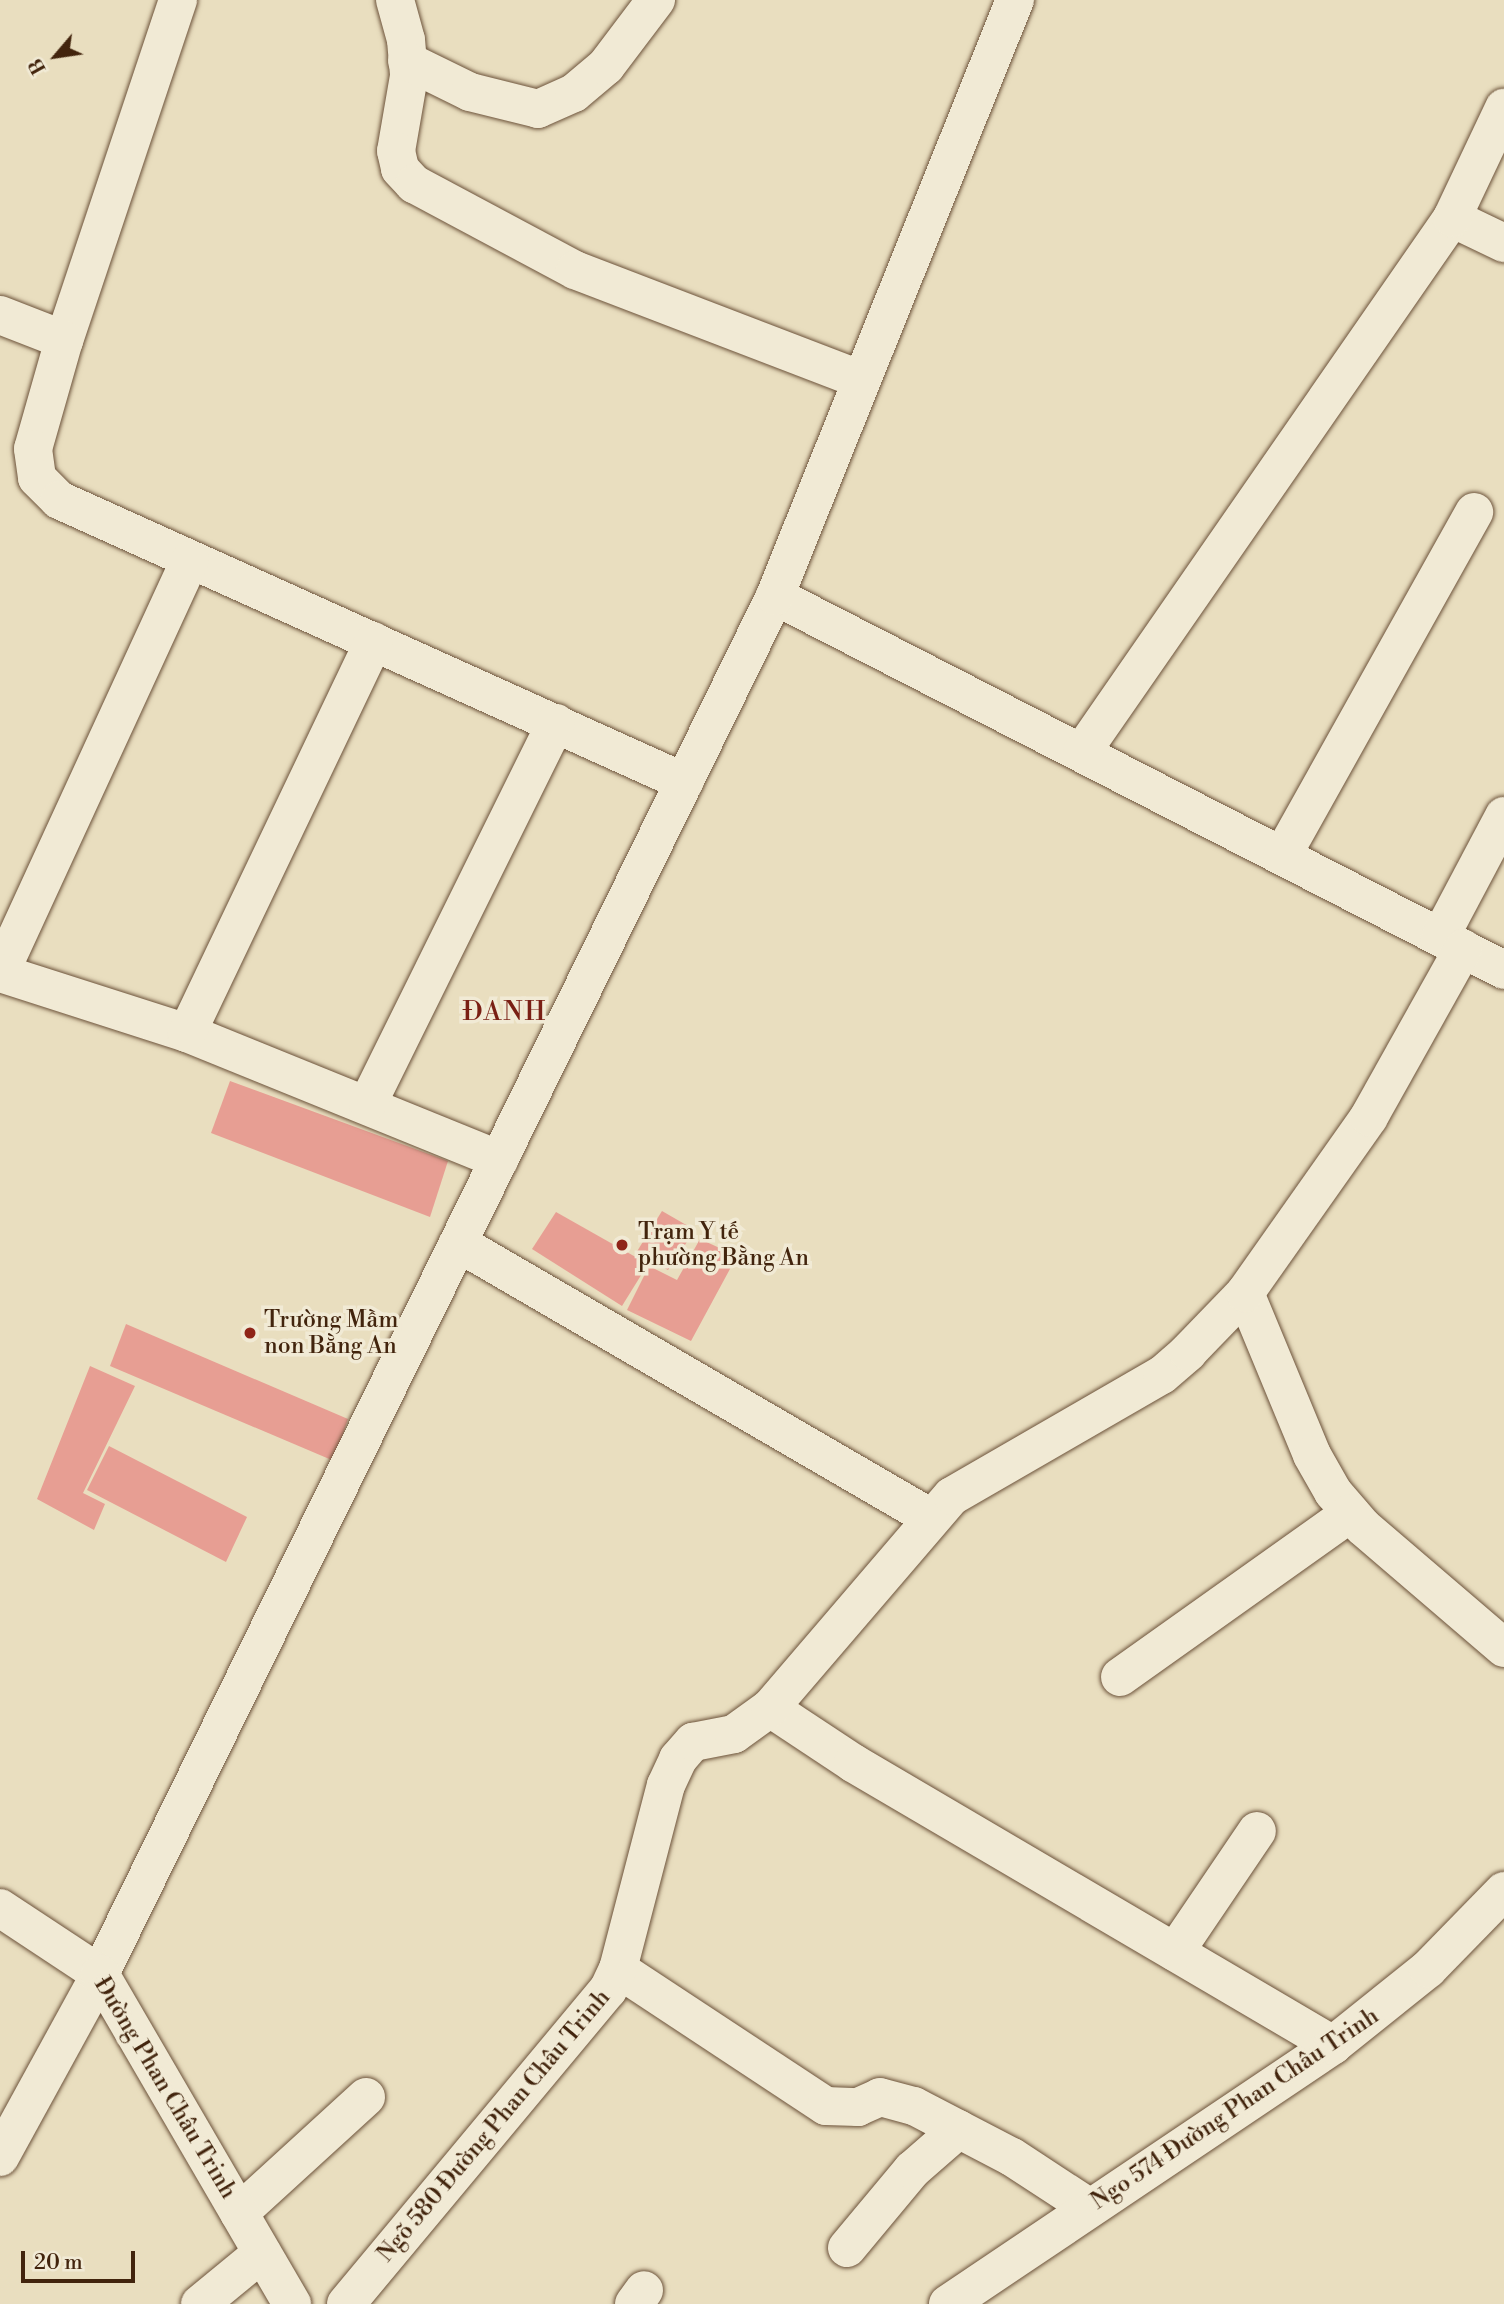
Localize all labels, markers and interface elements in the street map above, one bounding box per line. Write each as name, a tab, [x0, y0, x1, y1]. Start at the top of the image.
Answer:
north arrow	[21, 21, 91, 91]
text: B	[24, 54, 52, 78]
district label: ĐANH	[463, 997, 547, 1029]
place label: Trạm Y tế phường Bằng An	[638, 1218, 809, 1272]
marker: Trạm Y tế phường Bằng An	[612, 1235, 632, 1255]
place label: Trường Mầm non Bằng An	[264, 1306, 398, 1360]
marker: Trường Mầm non Bằng An	[242, 1325, 258, 1341]
street label: Đường Phan Châu Trinh	[88, 1972, 242, 2204]
street label: Ngõ 580 Đường Phan Châu Trinh	[372, 1984, 616, 2268]
street label: Ngo 574 Đường Phan Châu Trinh	[1086, 2002, 1384, 2216]
scale bar	[24, 2238, 138, 2282]
text: 20 m	[34, 2250, 83, 2276]

